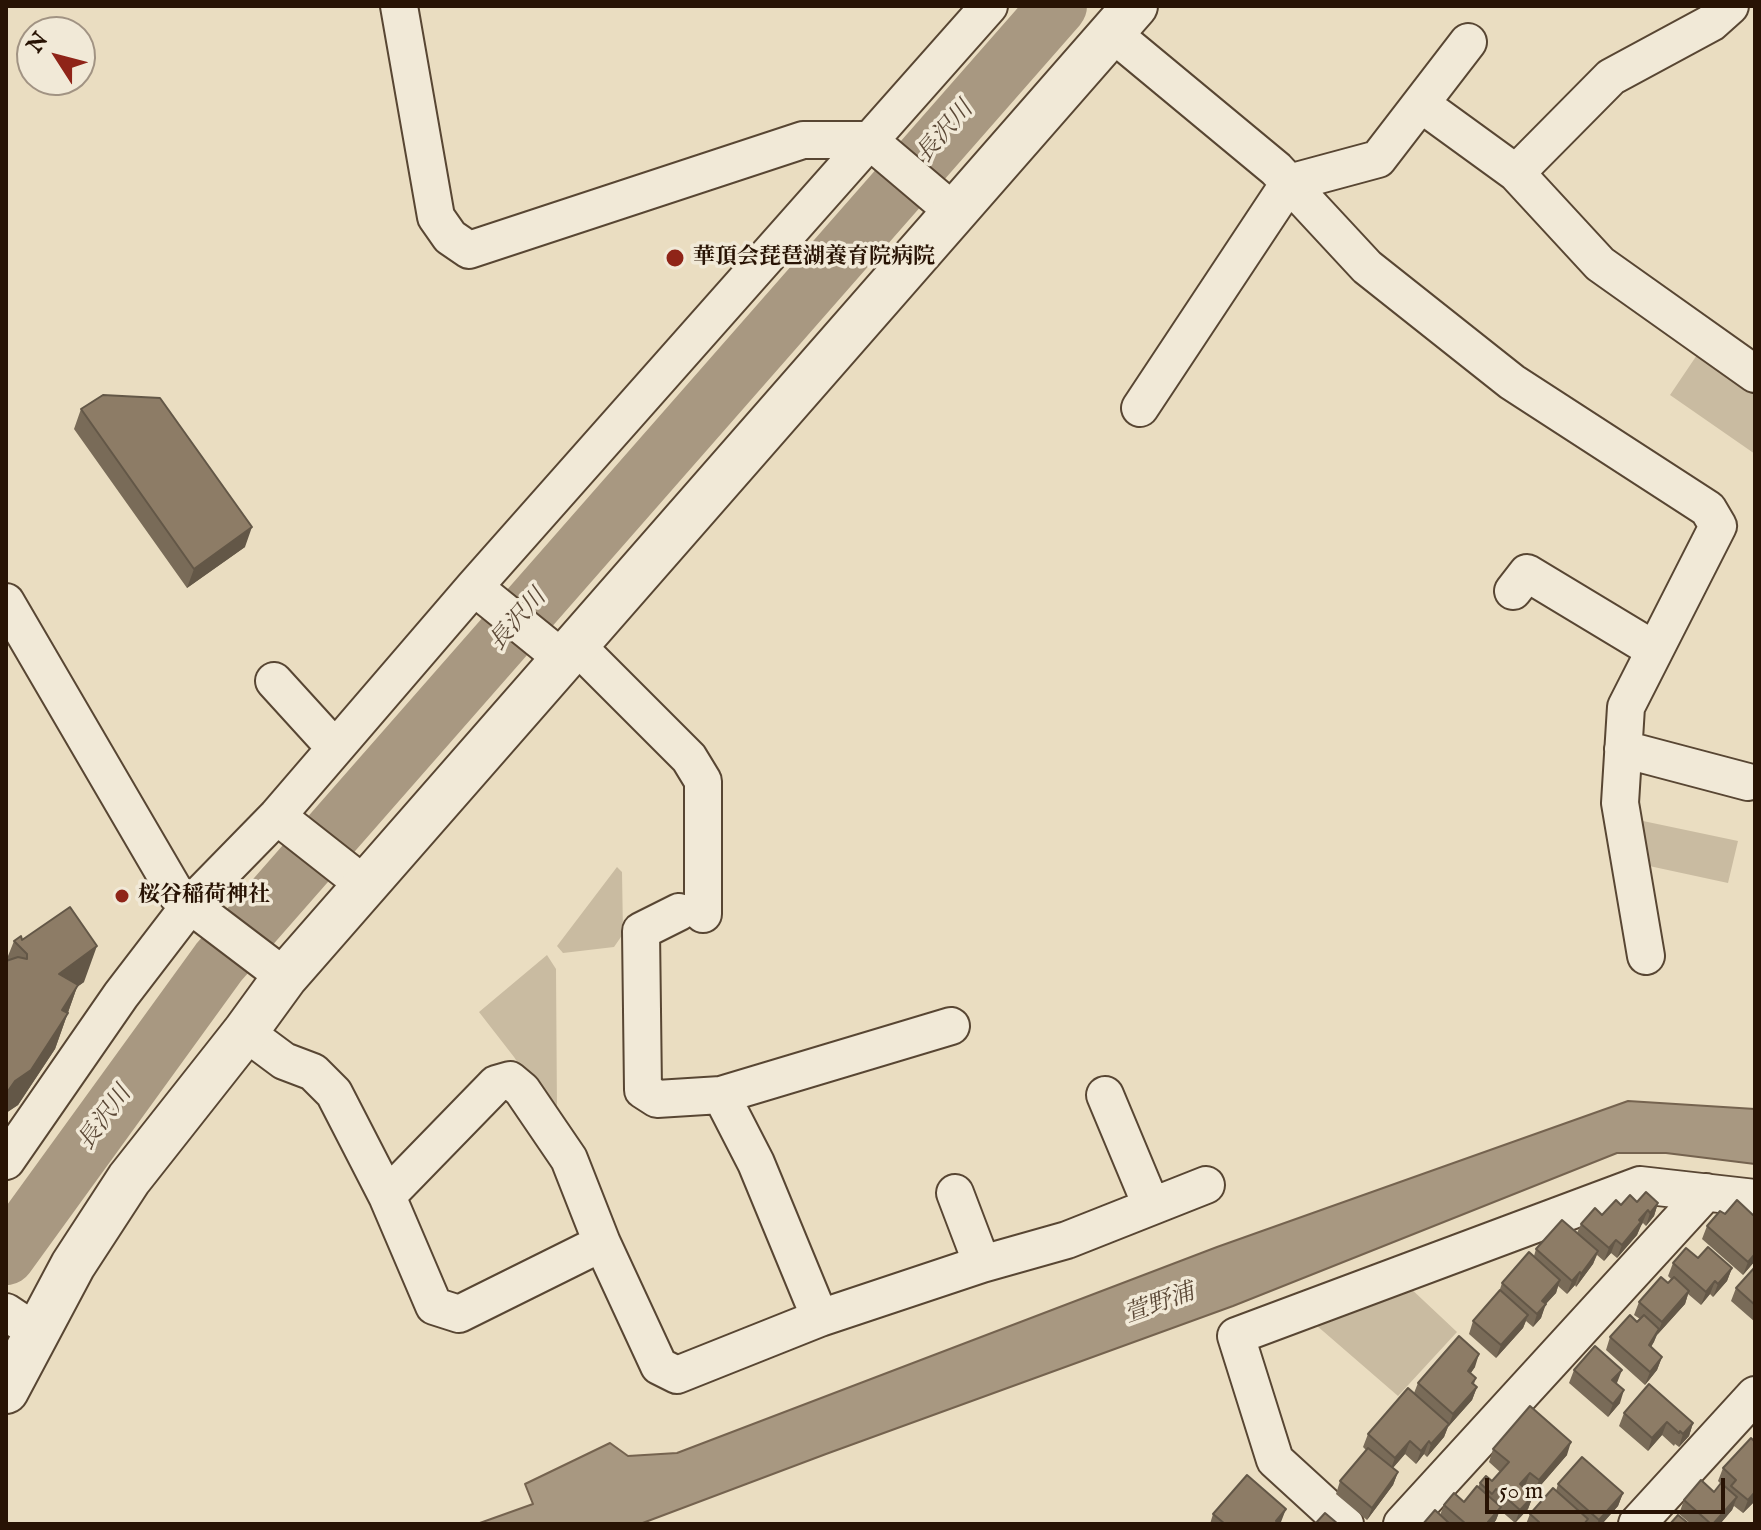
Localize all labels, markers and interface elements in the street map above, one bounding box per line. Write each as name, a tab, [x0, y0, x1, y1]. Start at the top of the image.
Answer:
north arrow	[16, 16, 96, 96]
text: N	[21, 27, 55, 59]
water label: 長沢川	[912, 96, 980, 170]
place label: 華頂会琵琶湖養育院病院	[693, 245, 935, 271]
marker: 華頂会琵琶湖養育院病院	[664, 247, 686, 269]
water label: 長沢川	[485, 584, 553, 658]
place label: 桜谷稲荷神社	[138, 883, 270, 909]
marker: 桜谷稲荷神社	[113, 887, 131, 905]
water label: 長沢川	[73, 1081, 139, 1157]
water label: 萱野浦	[1121, 1279, 1199, 1331]
scale bar	[1489, 1462, 1729, 1512]
text: 50 m	[1499, 1476, 1543, 1507]

